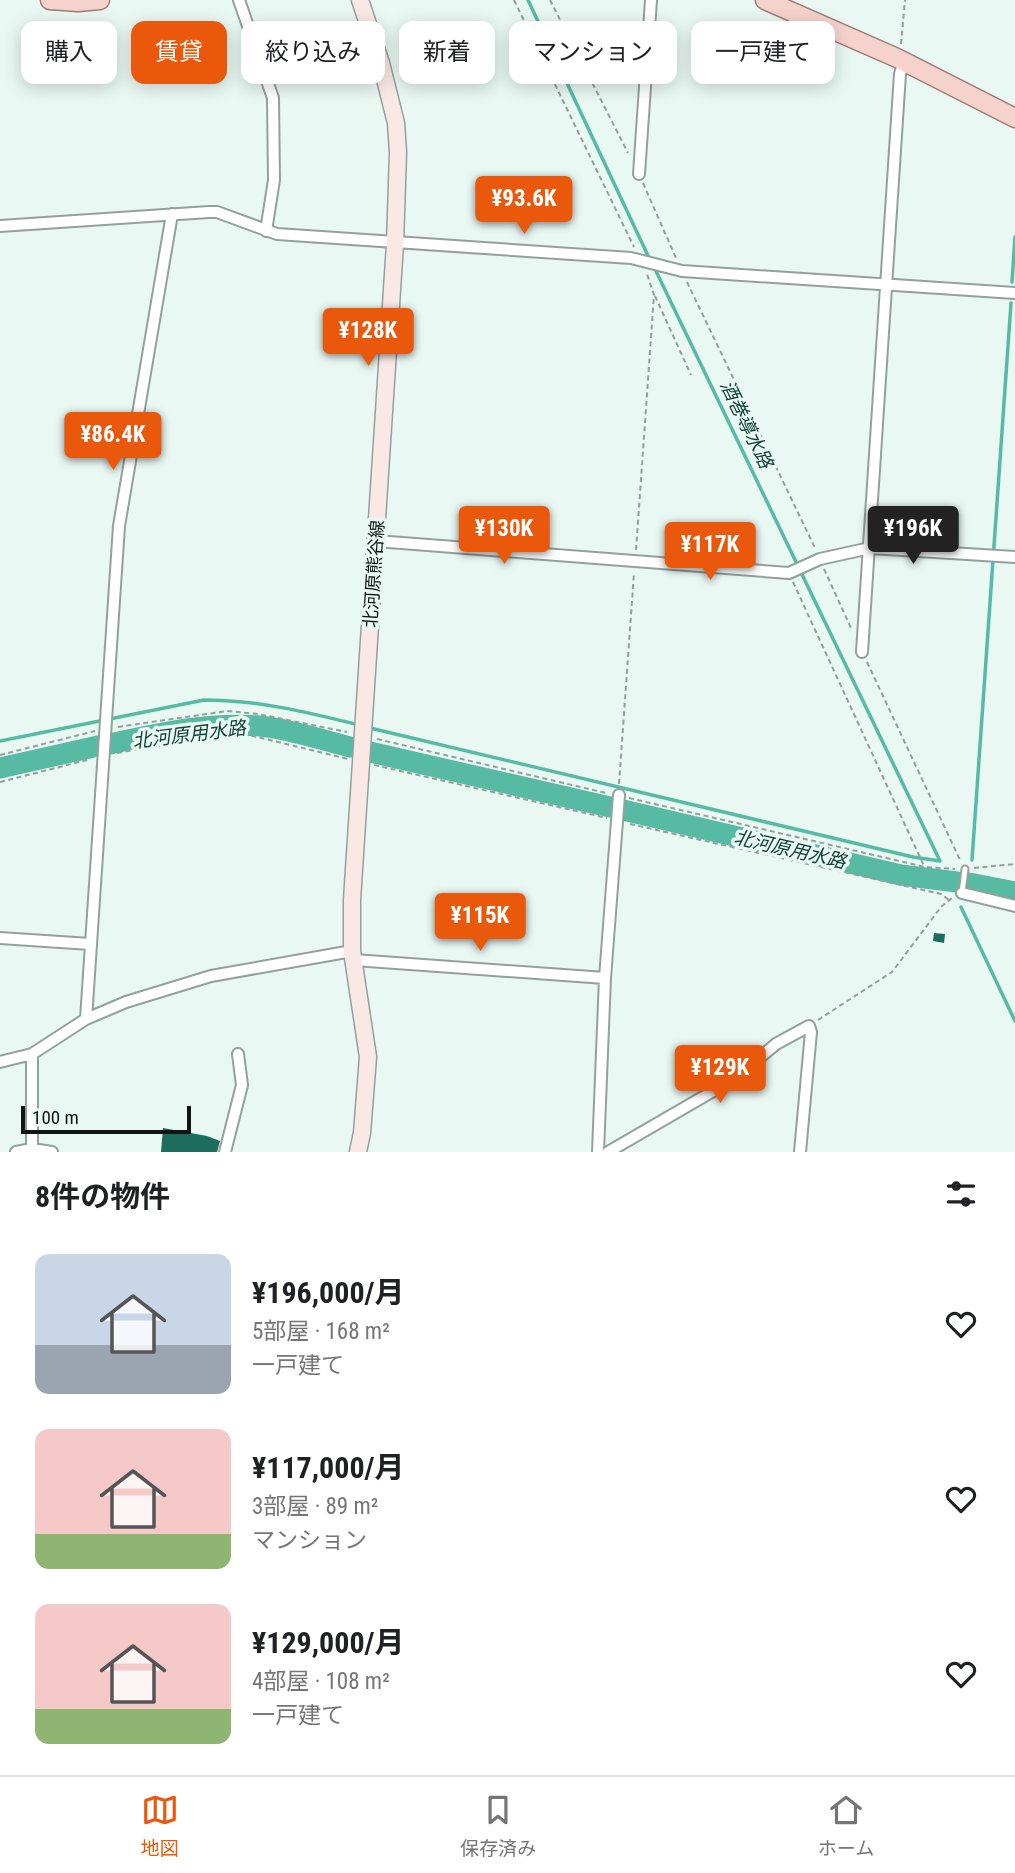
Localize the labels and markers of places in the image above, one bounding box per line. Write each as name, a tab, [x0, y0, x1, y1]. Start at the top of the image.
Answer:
pin: ¥93.6K	[467, 176, 581, 236]
pin: ¥128K	[319, 308, 417, 368]
pin: ¥86.4K	[56, 412, 170, 472]
pin: ¥130K	[455, 506, 553, 566]
pin: ¥196K	[864, 506, 962, 566]
pin: ¥117K	[661, 522, 759, 582]
pin: ¥115K	[431, 894, 529, 953]
pin: ¥129K	[671, 1046, 769, 1105]

